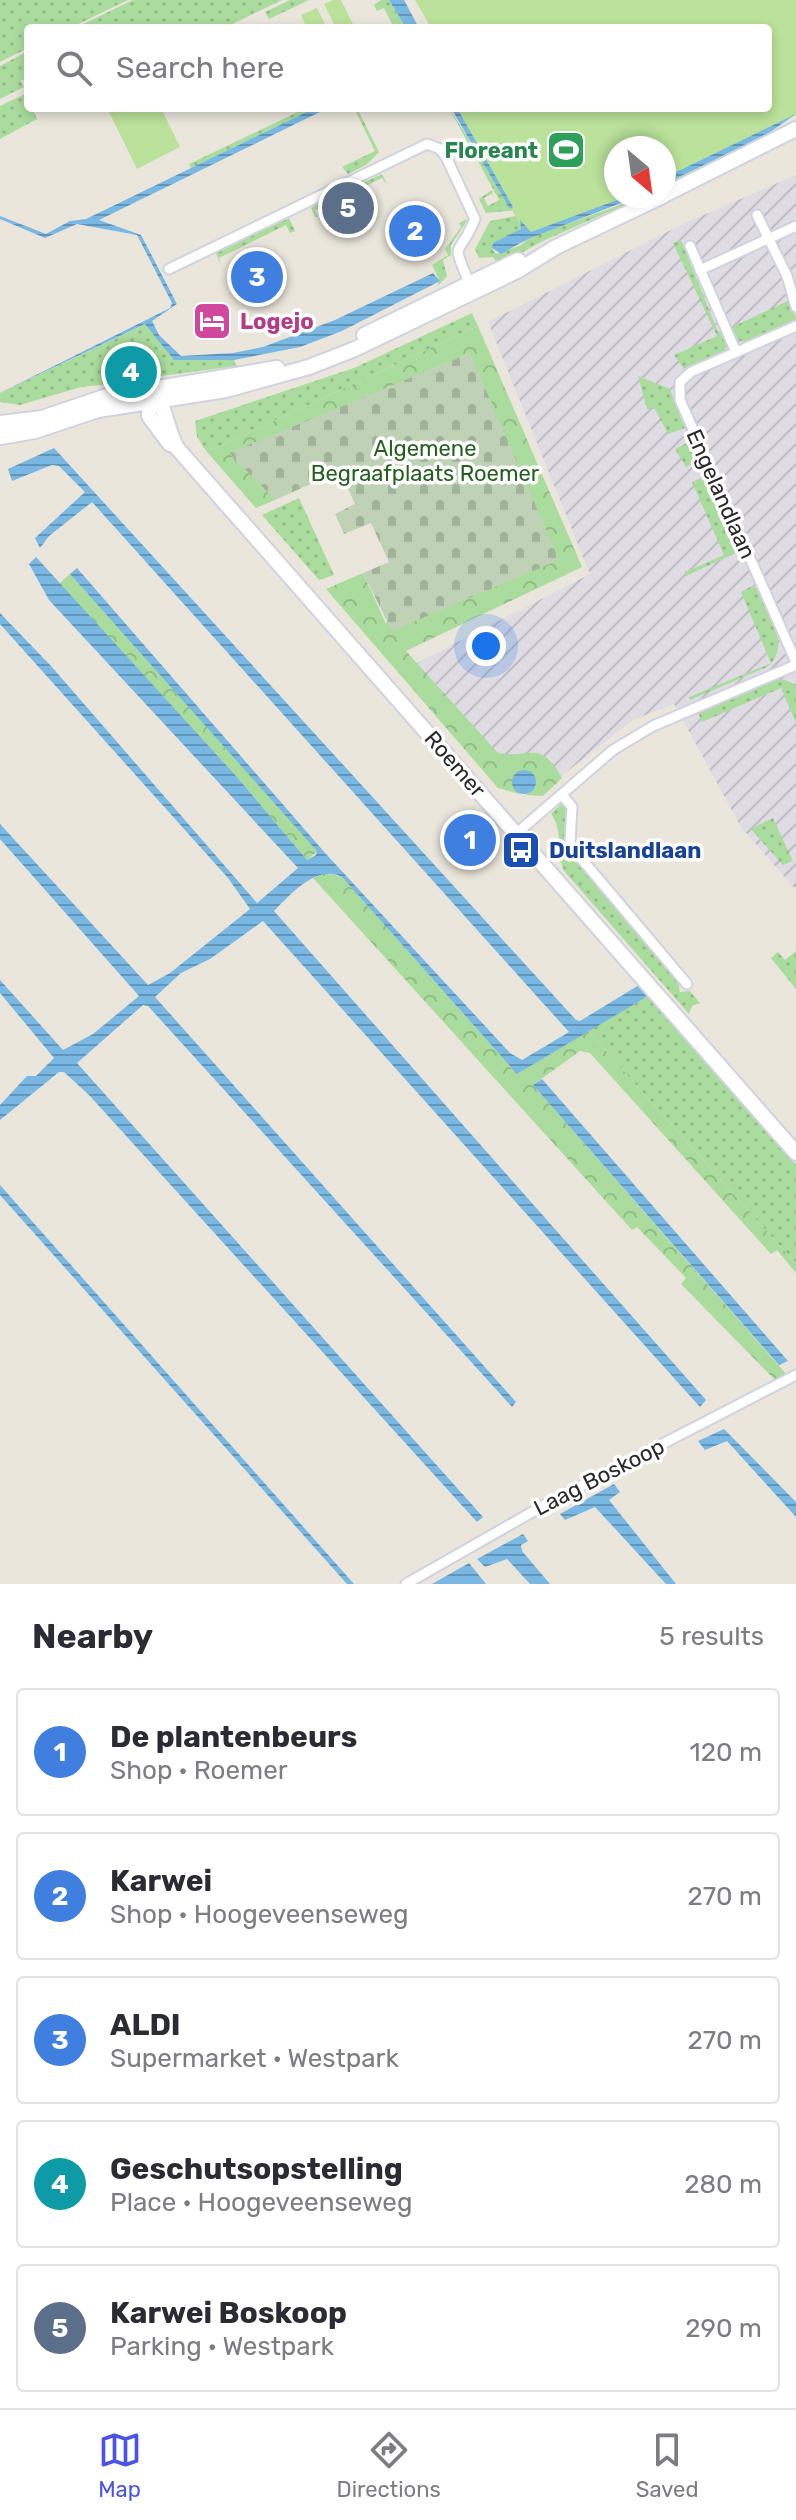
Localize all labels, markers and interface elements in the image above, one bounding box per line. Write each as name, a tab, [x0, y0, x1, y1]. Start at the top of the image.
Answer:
search box	[24, 24, 772, 112]
icon: search	[52, 46, 96, 90]
text: Search here	[116, 50, 284, 86]
sports icon: Floreant	[545, 129, 587, 171]
north arrow	[604, 136, 676, 208]
place label: Floreant	[444, 137, 538, 164]
pin: 5	[322, 178, 374, 238]
pin: 2	[389, 201, 441, 261]
pin: 3	[231, 247, 283, 307]
hotel icon: Logejo	[191, 300, 233, 342]
place label: Logejo	[240, 308, 314, 335]
pin: 4	[105, 342, 157, 402]
street label: Engelandlaan	[680, 425, 762, 563]
park label: Algemene Begraafplaats Roemer	[311, 435, 540, 487]
your location	[466, 626, 506, 666]
street label: Roemer	[419, 725, 492, 803]
pin: 1	[444, 810, 496, 870]
bus stop icon: Duitslandlaan	[500, 829, 542, 871]
place label: Duitslandlaan	[549, 837, 701, 864]
street label: Laag Boskoop	[529, 1433, 669, 1521]
text: Nearby	[32, 1616, 153, 1657]
text: 5 results	[659, 1621, 764, 1652]
text: De plantenbeurs	[110, 1719, 357, 1755]
text: 1	[54, 1737, 66, 1768]
text: 120 m	[690, 1737, 762, 1768]
text: Shop · Roemer	[110, 1755, 288, 1786]
text: Karwei	[110, 1863, 212, 1899]
text: 2	[52, 1881, 68, 1912]
text: 270 m	[687, 1881, 762, 1912]
text: Shop · Hoogeveenseweg	[110, 1899, 409, 1930]
text: ALDI	[110, 2007, 181, 2043]
text: 3	[51, 2025, 69, 2056]
text: 270 m	[687, 2025, 762, 2056]
text: Supermarket · Westpark	[110, 2043, 399, 2074]
text: Geschutsopstelling	[110, 2151, 403, 2187]
text: 4	[51, 2169, 69, 2200]
text: 280 m	[684, 2169, 762, 2200]
text: Place · Hoogeveenseweg	[110, 2187, 412, 2218]
text: Karwei Boskoop	[110, 2295, 347, 2331]
text: 5	[52, 2313, 68, 2344]
text: 290 m	[685, 2313, 762, 2344]
text: Parking · Westpark	[110, 2331, 334, 2362]
tab: Map	[98, 2428, 142, 2503]
tab: Directions	[337, 2428, 441, 2503]
tab: Saved	[636, 2428, 699, 2503]

